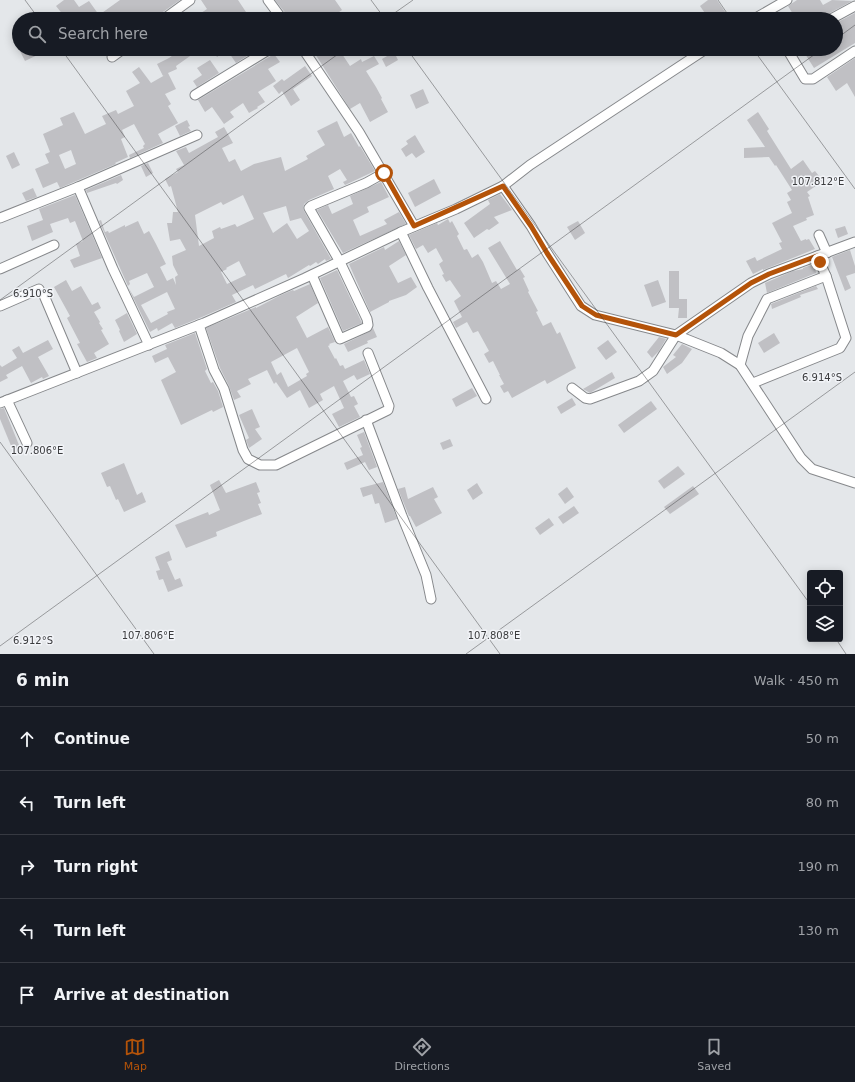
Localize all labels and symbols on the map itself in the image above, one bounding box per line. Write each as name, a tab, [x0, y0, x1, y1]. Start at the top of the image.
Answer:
route start	[375, 164, 393, 182]
text: 107.812°E	[792, 176, 844, 187]
route end	[811, 253, 829, 271]
text: 6.910°S	[13, 288, 53, 299]
text: 6.914°S	[802, 372, 842, 383]
text: 107.806°E	[11, 445, 63, 456]
text: 107.806°E	[122, 630, 174, 641]
text: 107.808°E	[468, 630, 520, 641]
text: 6.912°S	[13, 635, 53, 646]

